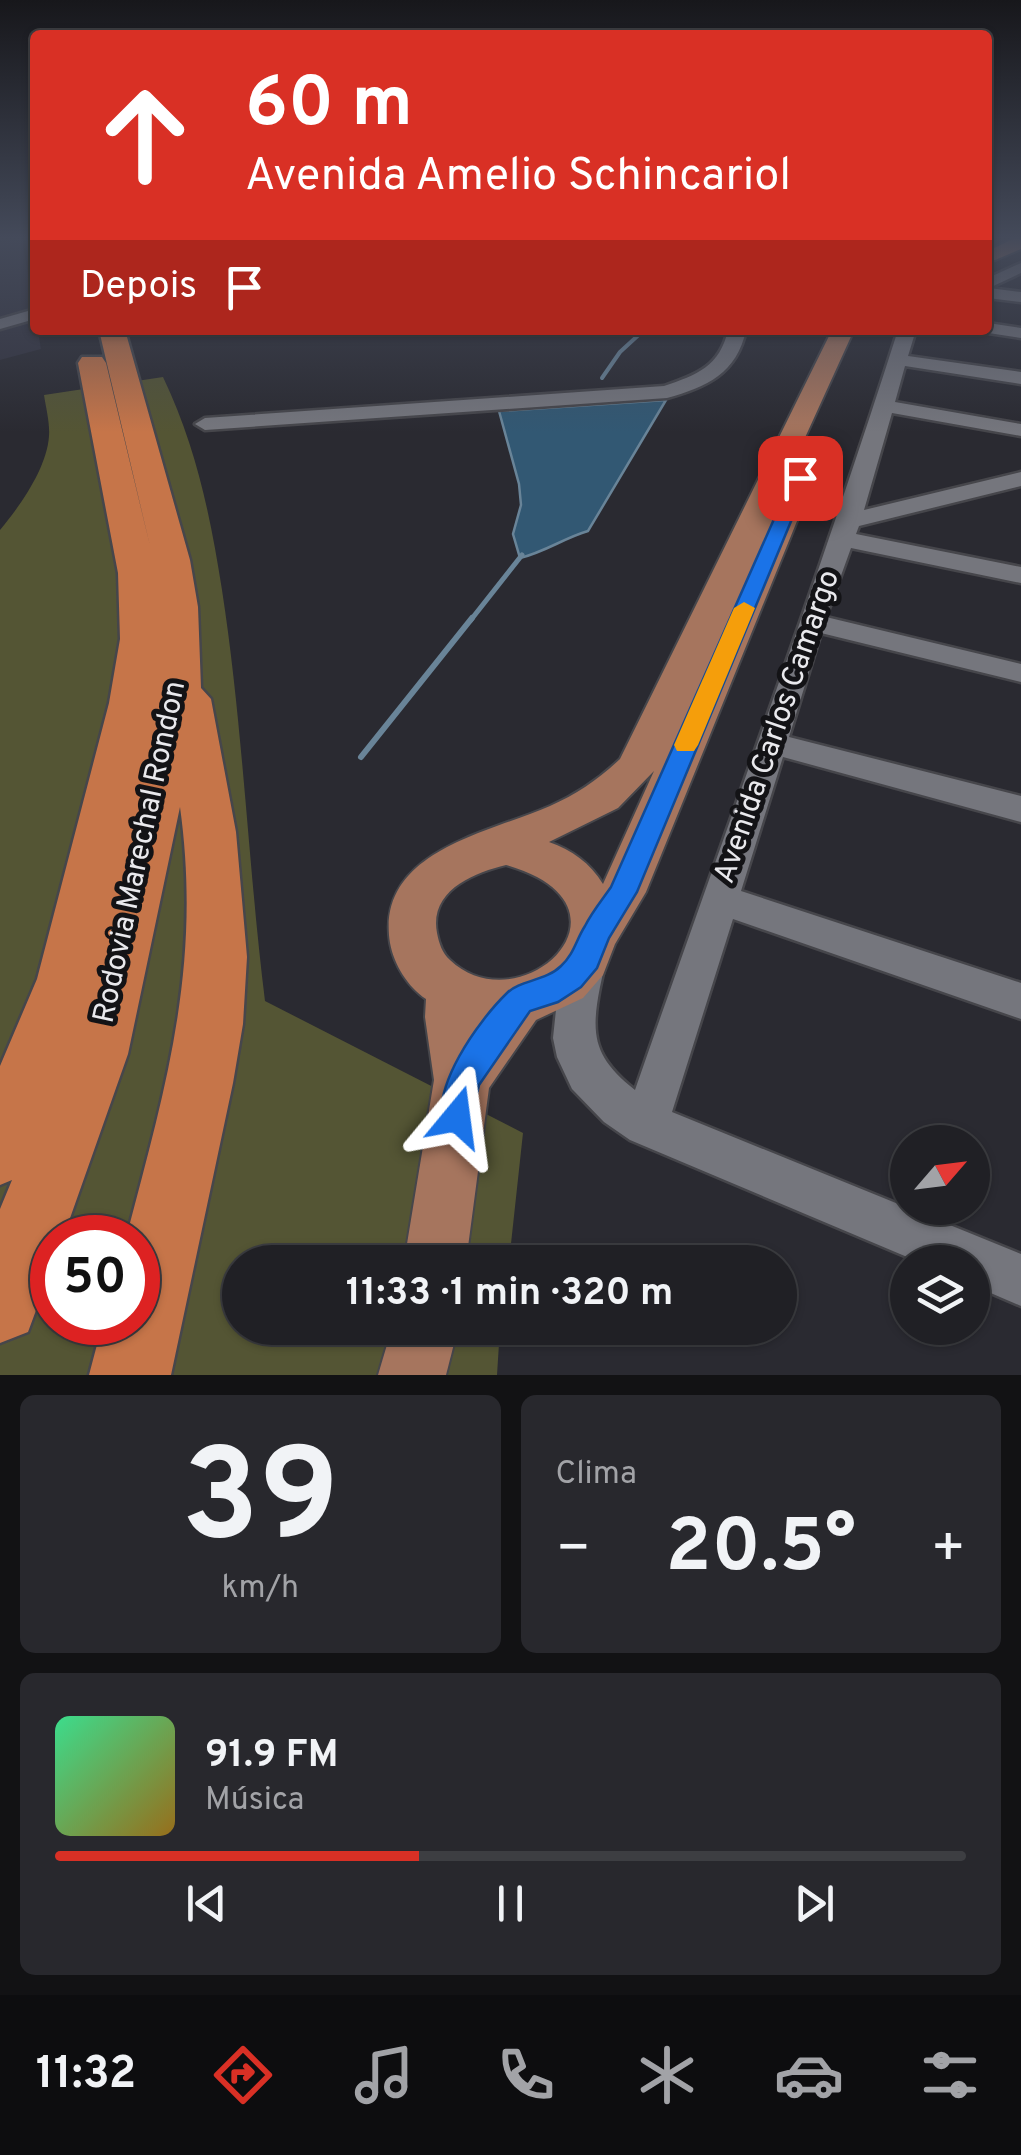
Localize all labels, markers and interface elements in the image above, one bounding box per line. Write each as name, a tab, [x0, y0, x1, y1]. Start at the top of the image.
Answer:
text: 60 m	[245, 62, 413, 151]
icon: ahead	[80, 70, 210, 200]
text: Avenida Amelio Schincariol	[245, 149, 791, 206]
icon: arrive	[217, 260, 272, 315]
text: Depois	[80, 263, 197, 312]
pin	[758, 436, 843, 521]
icon: arrive	[773, 451, 828, 506]
street label: Avenida Carlos Camargo	[707, 565, 849, 889]
street label: Rodovia Marechal Rondon	[87, 678, 195, 1026]
position arrow	[405, 1065, 509, 1169]
north arrow	[890, 1125, 990, 1225]
map controls	[890, 1125, 990, 1345]
speed limit sign: 50	[30, 1215, 160, 1345]
button: layers	[890, 1245, 990, 1345]
text: 11:33 · 1 min · 320 m	[346, 1270, 673, 1319]
text: 39	[181, 1421, 339, 1586]
text: Clima	[556, 1455, 637, 1495]
text: 20.5°	[666, 1503, 856, 1598]
text: −	[556, 1516, 591, 1586]
text: +	[931, 1516, 966, 1586]
text: km/h	[221, 1569, 299, 1609]
text: 91.9 FM	[205, 1732, 338, 1781]
text: Música	[205, 1781, 304, 1821]
icon: previous	[179, 1876, 234, 1931]
icon: pause	[483, 1876, 538, 1931]
icon: next	[787, 1876, 842, 1931]
icon: directions	[208, 2040, 278, 2110]
icon: music	[349, 2040, 419, 2110]
icon: phone	[491, 2040, 561, 2110]
icon: climate	[632, 2040, 702, 2110]
icon: car	[774, 2040, 844, 2110]
icon: filters	[915, 2040, 985, 2110]
text: 11:32	[36, 2047, 136, 2104]

